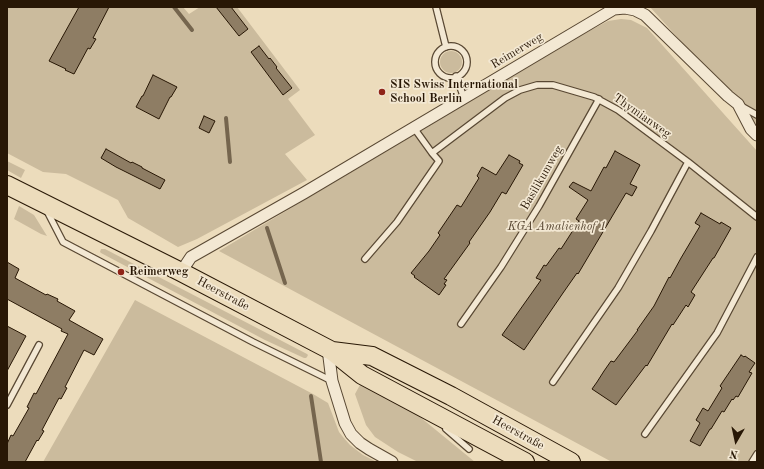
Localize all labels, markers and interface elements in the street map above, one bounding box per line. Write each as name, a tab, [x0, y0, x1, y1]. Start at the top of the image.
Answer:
street label: Reimerweg	[488, 30, 546, 72]
place label: SIS Swiss International School Berlin	[390, 78, 518, 106]
marker: SIS Swiss International School Berlin	[377, 87, 387, 97]
street label: Thymianweg	[610, 91, 674, 141]
street label: Basilikumweg	[518, 143, 566, 213]
park label: KGA Amalienhof 1	[508, 220, 606, 234]
place label: Reimerweg	[129, 265, 188, 279]
marker: Reimerweg	[116, 267, 126, 277]
street label: Heerstraße	[194, 274, 252, 314]
street label: Heerstraße	[489, 413, 547, 453]
north arrow	[716, 421, 756, 461]
text: N	[729, 447, 739, 459]

